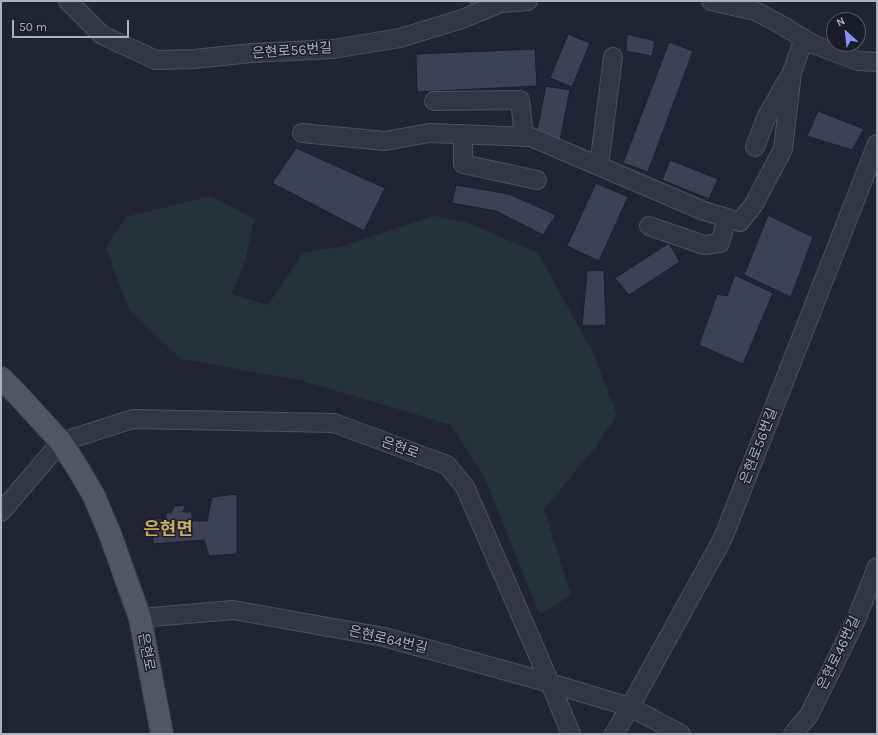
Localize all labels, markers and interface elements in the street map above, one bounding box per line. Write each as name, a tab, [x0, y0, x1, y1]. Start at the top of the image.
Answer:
scale bar	[14, 12, 131, 38]
north arrow	[826, 12, 866, 52]
text: N	[834, 14, 847, 29]
text: 50 m	[19, 20, 47, 34]
street label: 은현로56번길	[251, 40, 333, 62]
street label: 은현로56번길	[737, 405, 781, 487]
street label: 은현로	[379, 433, 421, 463]
district label: 은현면	[143, 519, 193, 541]
street label: 은현로46번길	[814, 613, 864, 693]
street label: 은현로64번길	[347, 623, 429, 657]
street label: 은현로	[134, 631, 158, 673]

